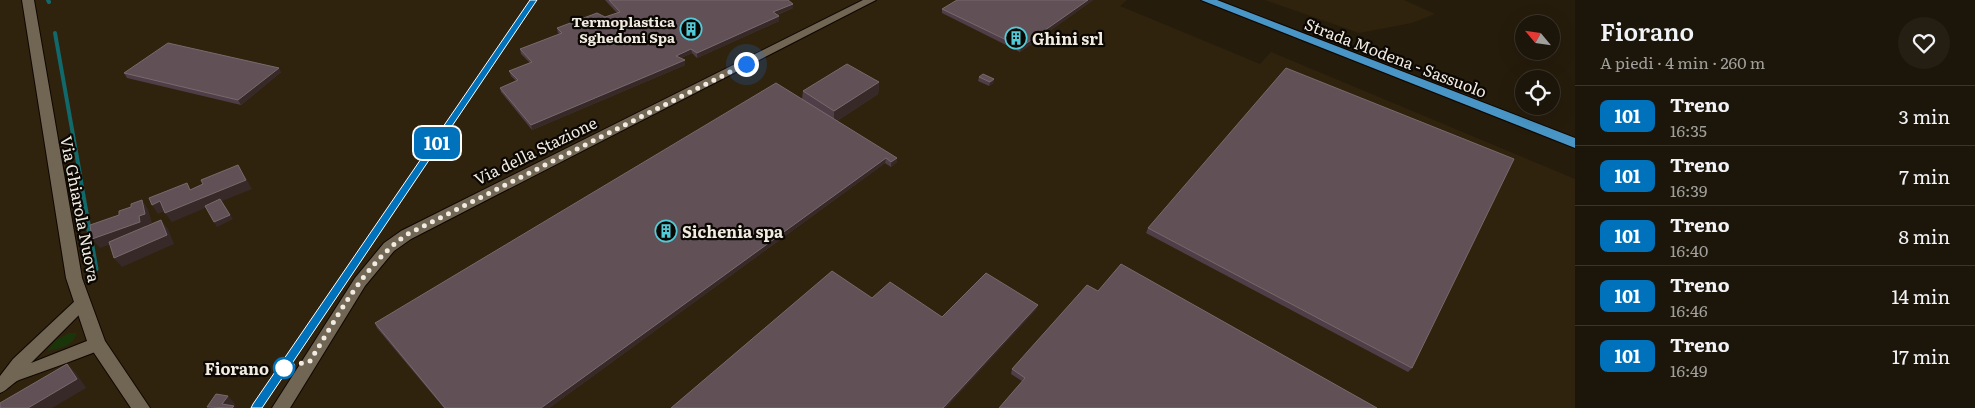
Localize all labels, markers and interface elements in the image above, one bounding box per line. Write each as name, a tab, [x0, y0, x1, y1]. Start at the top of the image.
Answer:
place label: Termoplastica Sghedoni Spa	[572, 11, 676, 47]
street label: Strada Modena - Sassuolo	[1301, 11, 1491, 103]
text: Fiorano	[1600, 13, 1694, 48]
north arrow	[1515, 15, 1560, 60]
map controls	[1515, 15, 1560, 115]
building icon: Termoplastica Sghedoni Spa	[679, 17, 703, 41]
button: heart	[1898, 17, 1950, 69]
building icon: Ghini srl	[1004, 26, 1028, 50]
place label: Ghini srl	[1032, 26, 1104, 50]
text: A piedi · 4 min · 260 m	[1600, 50, 1765, 74]
your location	[734, 52, 759, 77]
button: locate	[1515, 70, 1560, 115]
text: Treno	[1670, 90, 1730, 118]
text: 101	[1615, 102, 1641, 129]
text: 3 min	[1899, 102, 1950, 130]
street label: Via della Stazione	[469, 110, 601, 190]
text: 16:35	[1670, 118, 1707, 142]
line badge: 101	[408, 127, 466, 159]
text: 101	[424, 129, 450, 156]
street label: Via Ghiarola Nuova	[55, 134, 107, 285]
text: Treno	[1670, 150, 1730, 178]
text: 101	[1615, 162, 1641, 189]
text: 7 min	[1899, 162, 1950, 190]
text: 16:39	[1670, 178, 1707, 202]
text: Treno	[1670, 210, 1730, 238]
building icon: Sichenia spa	[654, 219, 678, 243]
place label: Sichenia spa	[682, 219, 784, 243]
text: 101	[1615, 222, 1641, 249]
text: 8 min	[1898, 222, 1950, 250]
text: 16:40	[1670, 238, 1708, 262]
text: Treno	[1670, 270, 1730, 298]
text: 101	[1615, 282, 1641, 309]
text: 14 min	[1891, 282, 1950, 310]
text: 16:46	[1670, 298, 1708, 322]
text: Treno	[1670, 330, 1730, 358]
text: 101	[1615, 342, 1641, 369]
text: 17 min	[1892, 342, 1950, 370]
place label: Fiorano	[205, 356, 269, 380]
marker: Fiorano	[273, 357, 295, 379]
text: 16:49	[1670, 358, 1707, 382]

